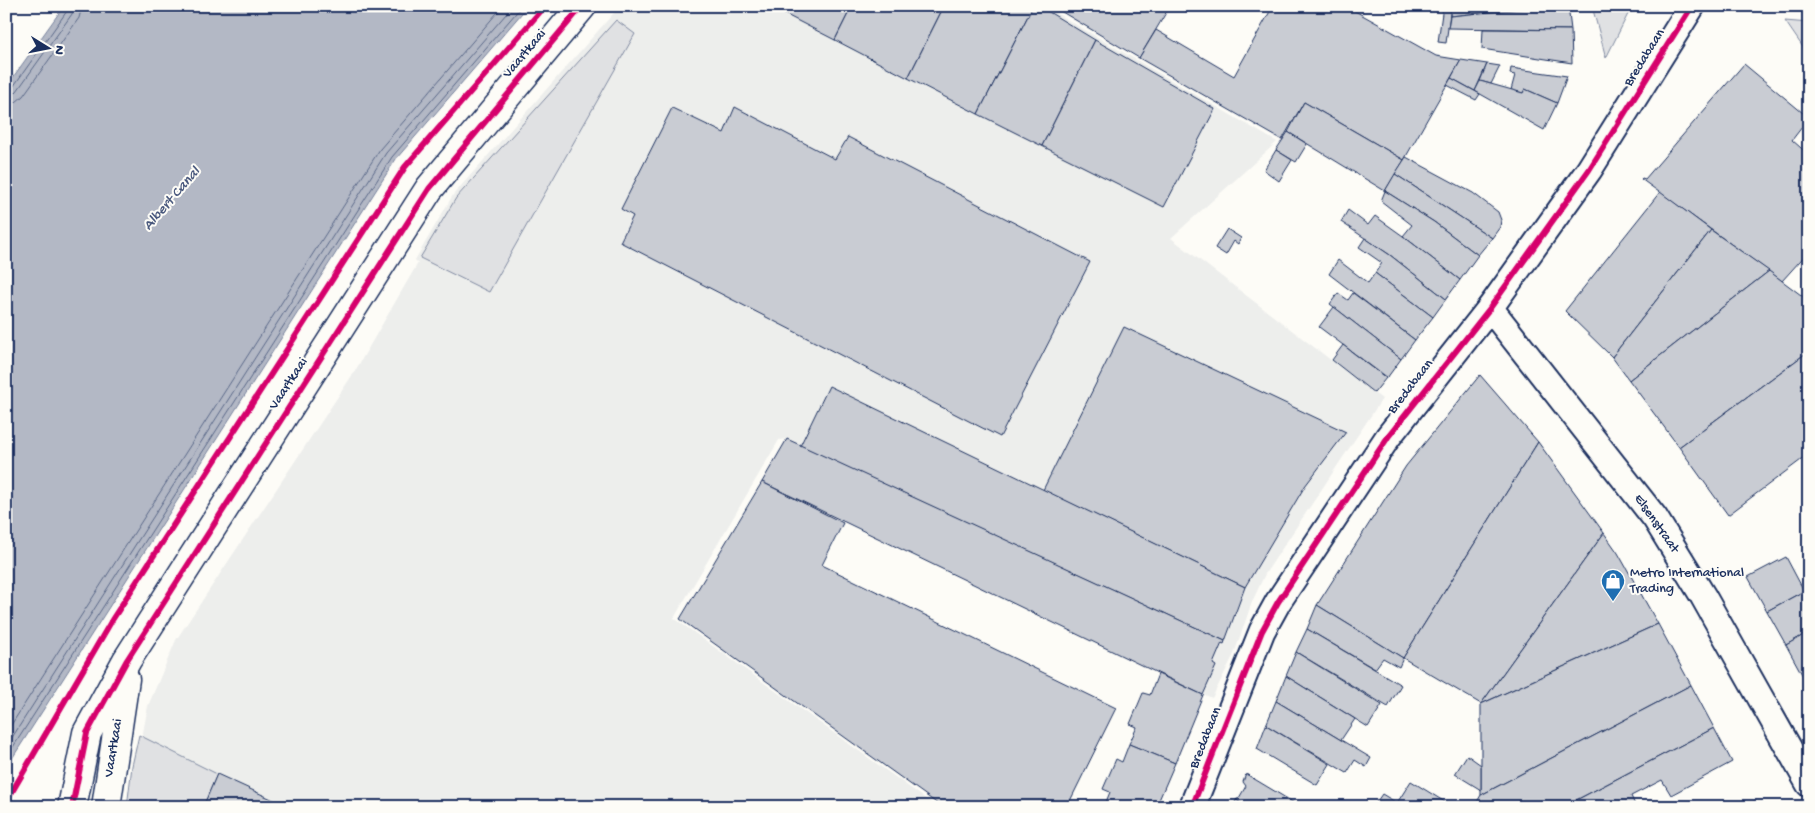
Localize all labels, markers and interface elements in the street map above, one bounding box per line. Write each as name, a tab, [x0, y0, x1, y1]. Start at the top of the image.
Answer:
north arrow	[22, 22, 72, 72]
street label: Vaartkaai	[499, 26, 550, 83]
street label: Bredabaan	[1620, 26, 1670, 91]
text: N	[49, 44, 68, 56]
water label: Albert Canal	[140, 162, 205, 234]
street label: Vaartkaai	[265, 355, 312, 414]
street label: Bredabaan	[1384, 356, 1438, 419]
street label: Elsenstraat	[1630, 491, 1683, 558]
place label: Metro International Trading	[1629, 565, 1744, 598]
shop icon: Metro International Trading	[1600, 568, 1626, 602]
street label: Bredabaan	[1186, 704, 1226, 772]
street label: Vaartkaai	[101, 718, 127, 779]

